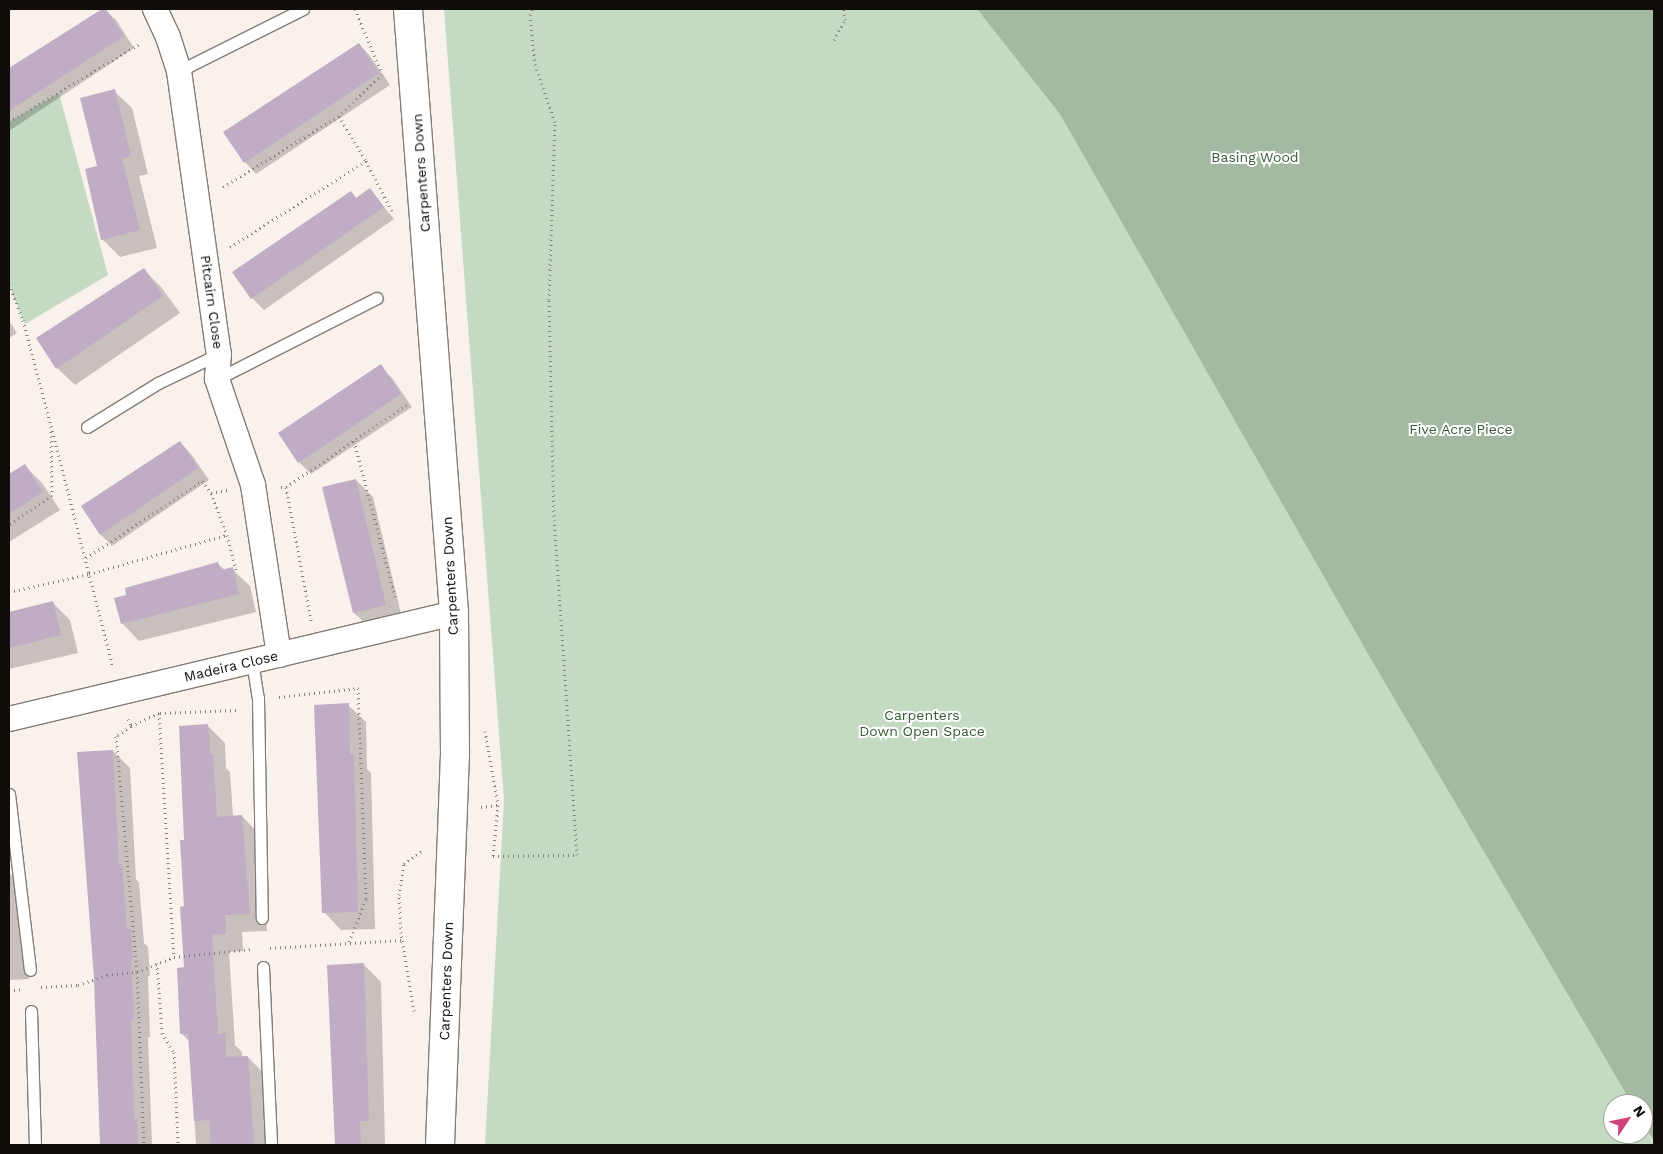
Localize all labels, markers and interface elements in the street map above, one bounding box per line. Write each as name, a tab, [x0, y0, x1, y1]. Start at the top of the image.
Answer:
street label: Carpenters Down	[408, 113, 434, 233]
park label: Basing Wood	[1211, 149, 1299, 165]
street label: Pitcairn Close	[197, 254, 227, 350]
park label: Five Acre Piece	[1409, 421, 1513, 437]
street label: Carpenters Down	[439, 516, 461, 636]
street label: Madeira Close	[182, 647, 280, 685]
park label: Carpenters Down Open Space	[859, 707, 985, 740]
street label: Carpenters Down	[436, 921, 456, 1041]
north arrow	[1603, 1094, 1653, 1144]
text: N	[1630, 1102, 1649, 1120]

